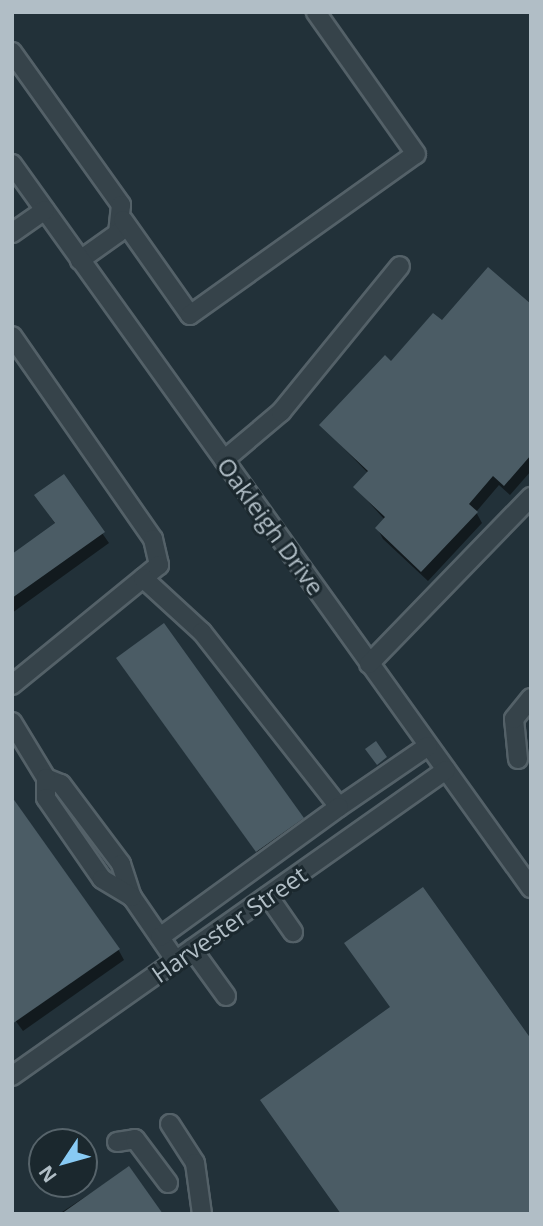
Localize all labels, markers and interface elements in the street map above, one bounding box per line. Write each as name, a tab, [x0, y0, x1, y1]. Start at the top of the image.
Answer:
street label: Oakleigh Drive	[211, 452, 331, 600]
street label: Harvester Street	[146, 860, 312, 988]
north arrow	[28, 1128, 98, 1198]
text: N	[33, 1160, 63, 1188]

